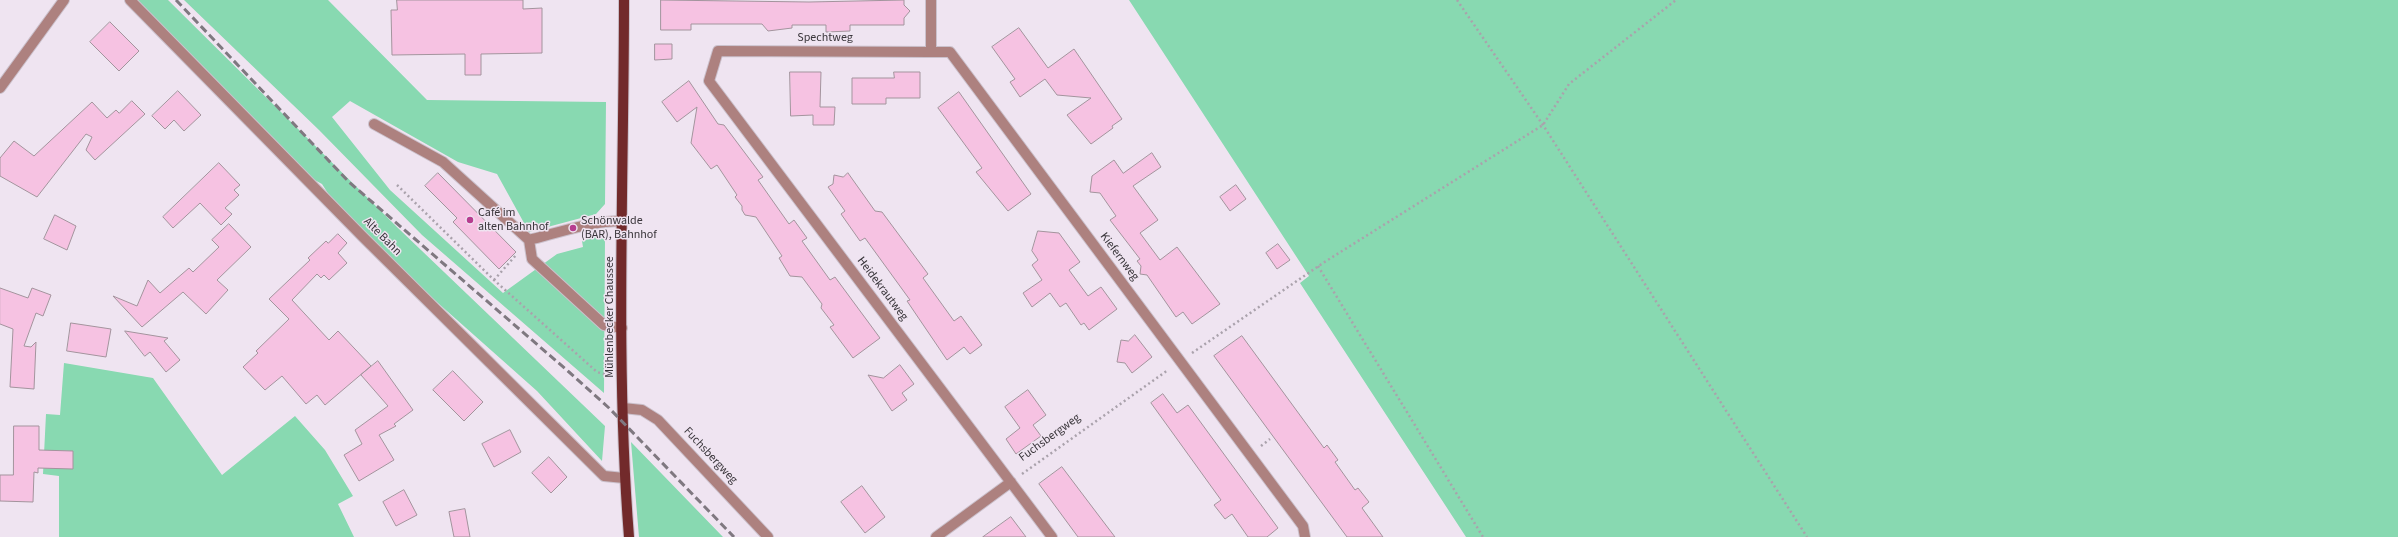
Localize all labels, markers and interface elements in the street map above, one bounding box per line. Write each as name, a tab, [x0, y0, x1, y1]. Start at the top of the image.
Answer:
street label: Spechtweg	[797, 31, 853, 45]
place label: Café im alten Bahnhof	[478, 206, 549, 234]
place label: Schönwalde (BAR), Bahnhof	[581, 214, 657, 242]
street label: Alte Bahn	[360, 215, 404, 259]
marker: Café im alten Bahnhof	[465, 215, 475, 225]
marker: Schönwalde (BAR), Bahnhof	[568, 223, 578, 233]
street label: Kiefernweg	[1096, 230, 1142, 284]
street label: Heidekrautweg	[853, 254, 911, 324]
street label: Mühlenbecker Chaussee	[603, 256, 617, 378]
street label: Fuchsbergweg	[1016, 411, 1084, 465]
street label: Fuchsbergweg	[680, 425, 740, 487]

